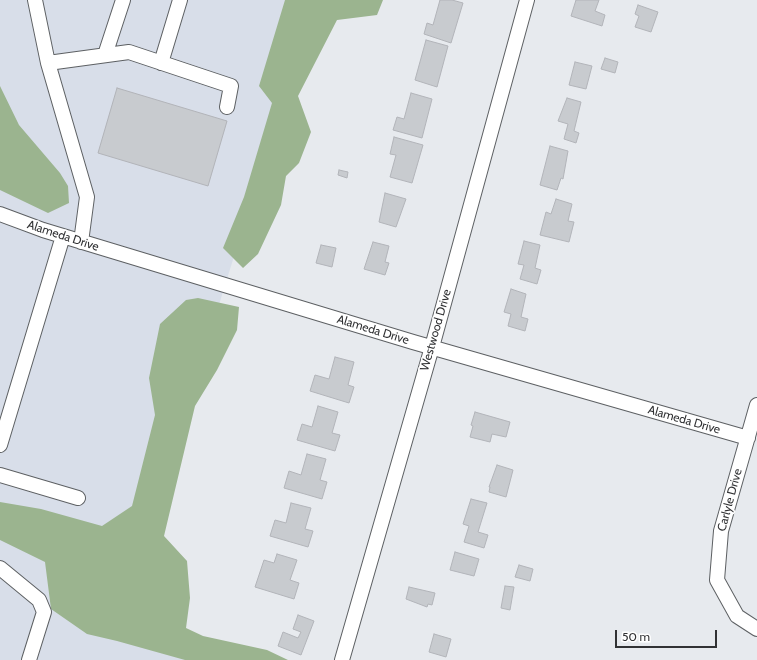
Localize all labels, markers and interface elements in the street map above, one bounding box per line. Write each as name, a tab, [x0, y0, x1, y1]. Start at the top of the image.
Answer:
street label: Alameda Drive	[25, 218, 101, 254]
street label: Westwood Drive	[417, 288, 455, 372]
street label: Alameda Drive	[335, 312, 411, 348]
street label: Alameda Drive	[646, 403, 722, 437]
street label: Carlyle Drive	[715, 467, 745, 533]
scale bar	[617, 622, 719, 648]
text: 50 m	[622, 629, 650, 644]

